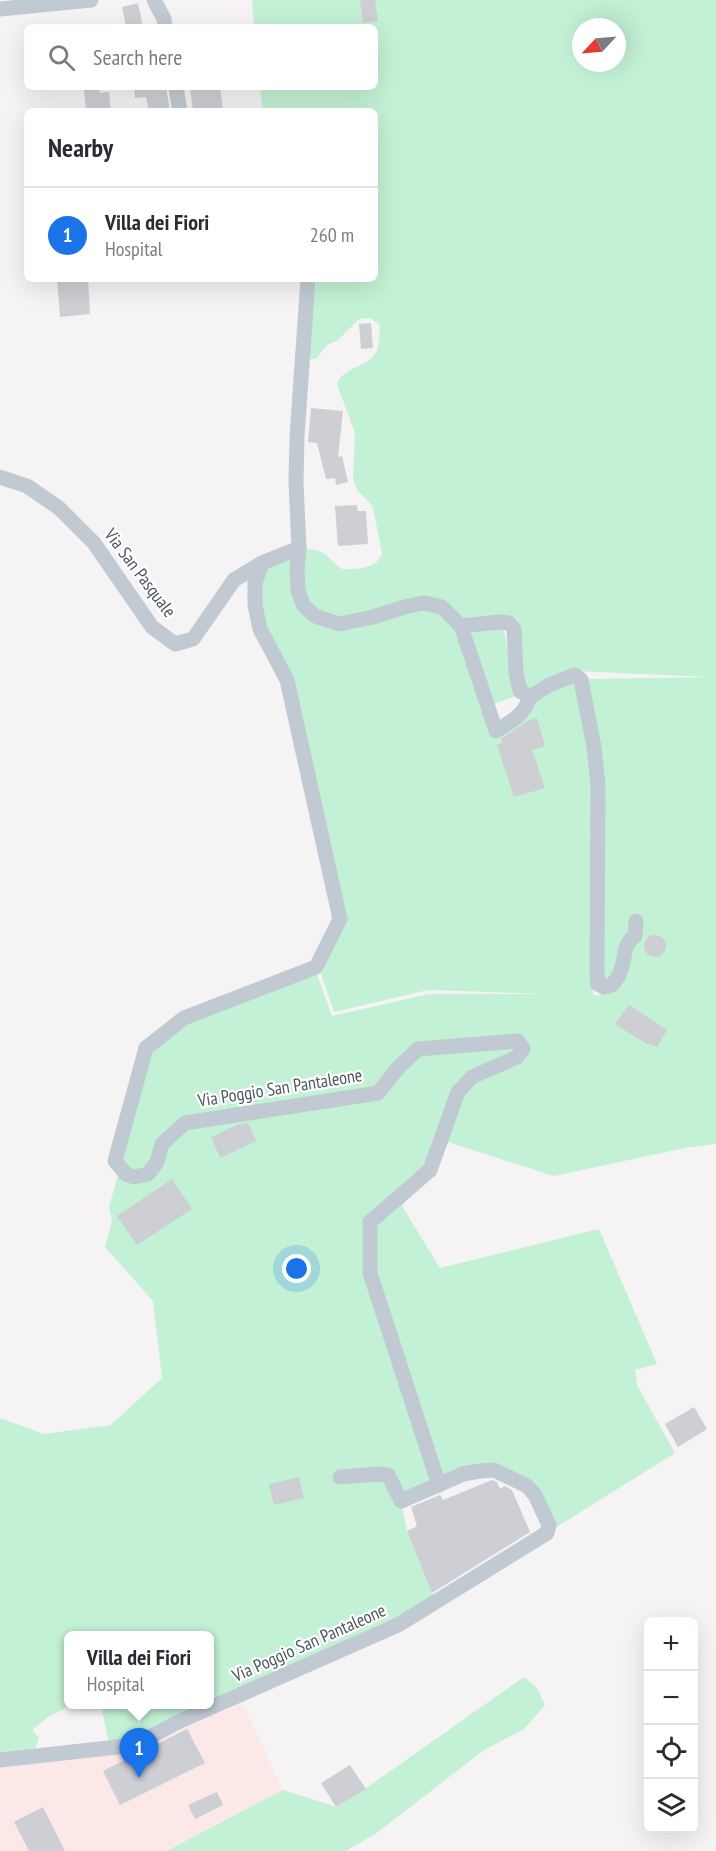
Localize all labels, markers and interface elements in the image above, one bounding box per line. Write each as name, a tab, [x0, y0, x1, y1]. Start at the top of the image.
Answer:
north arrow	[572, 18, 626, 72]
search box	[24, 24, 378, 90]
icon: search	[45, 41, 78, 74]
text: Search here	[93, 43, 182, 71]
text: Nearby	[48, 131, 113, 164]
text: Villa dei Fiori	[105, 208, 209, 236]
text: 1	[63, 222, 72, 248]
text: 260 m	[310, 222, 354, 248]
text: Hospital	[105, 236, 162, 262]
street label: Via San Pasquale	[99, 523, 181, 622]
street label: Via Poggio San Pantaleone	[195, 1063, 364, 1112]
your location	[282, 1254, 311, 1283]
street label: Via Poggio San Pantaleone	[227, 1598, 389, 1687]
map controls	[644, 1617, 698, 1833]
button: +	[644, 1617, 698, 1671]
popup	[64, 1631, 214, 1709]
text: Villa dei Fiori	[87, 1643, 191, 1671]
text: Hospital	[87, 1671, 144, 1697]
button: −	[644, 1671, 698, 1725]
button: locate	[644, 1725, 698, 1779]
pin: 1	[120, 1728, 158, 1778]
button: layers	[644, 1779, 698, 1833]

